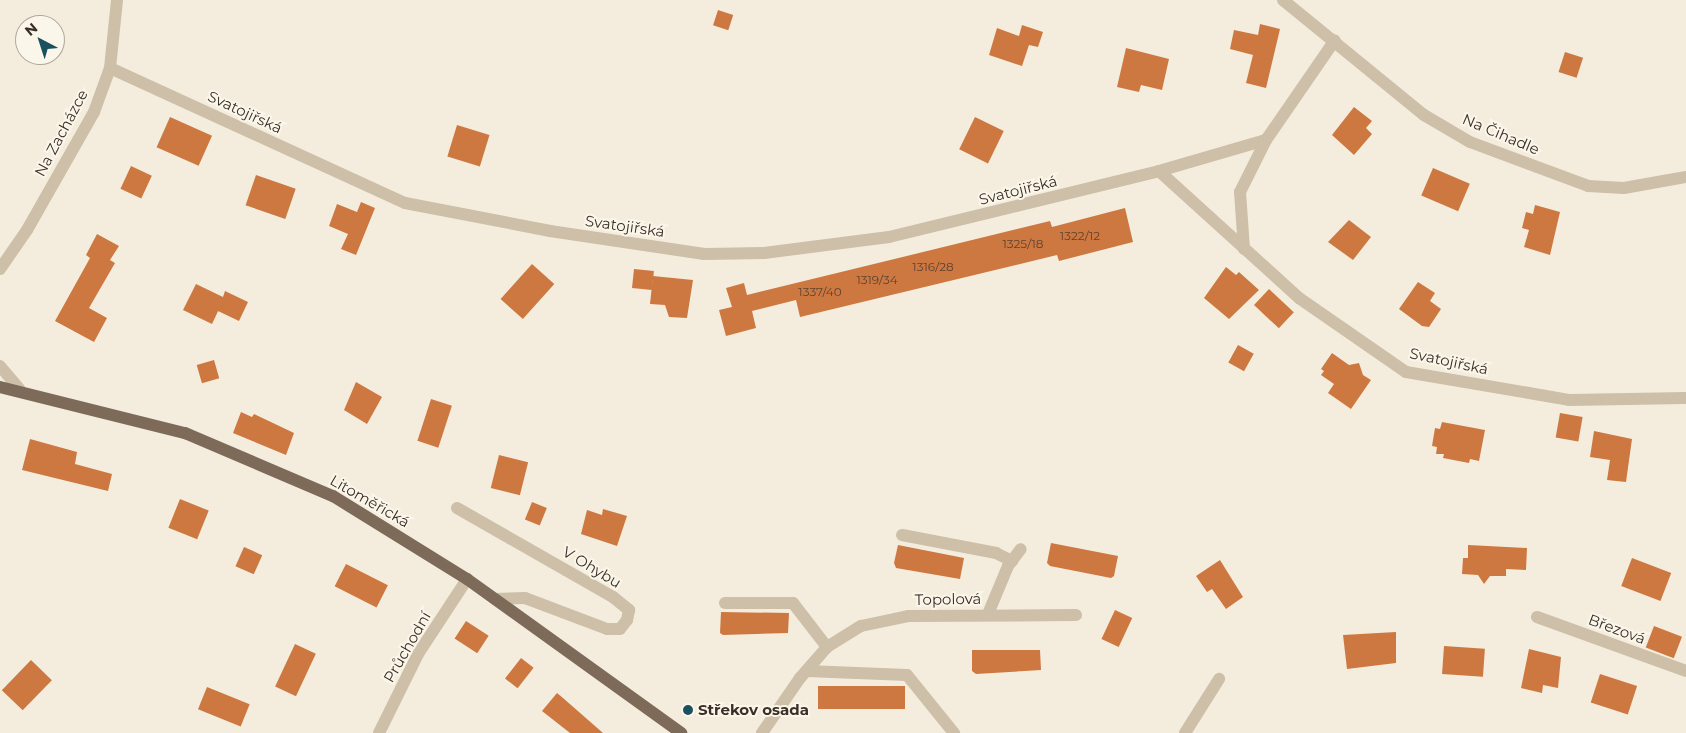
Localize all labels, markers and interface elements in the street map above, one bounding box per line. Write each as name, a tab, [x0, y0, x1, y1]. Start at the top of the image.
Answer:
north arrow	[15, 15, 65, 65]
text: N	[21, 19, 41, 40]
street label: Na Zacházce	[31, 86, 91, 180]
street label: Svatojiřská	[205, 87, 285, 137]
street label: Na Čihadle	[1460, 110, 1542, 158]
street label: Svatojiřská	[977, 172, 1059, 208]
street label: Svatojiřská	[584, 212, 666, 240]
house number: 1322/12	[1060, 229, 1100, 243]
house number: 1325/18	[1002, 237, 1044, 251]
house number: 1316/28	[912, 260, 954, 274]
house number: 1319/34	[856, 273, 898, 287]
house number: 1337/40	[798, 285, 842, 299]
street label: Svatojiřská	[1408, 344, 1490, 378]
street label: Litoměřická	[327, 471, 413, 531]
street label: V Ohybu	[559, 542, 625, 592]
street label: Topolová	[915, 589, 981, 609]
street label: Průchodní	[380, 608, 434, 686]
street label: Březová	[1586, 610, 1648, 648]
place label: Střekov osada	[698, 701, 809, 719]
marker: Střekov osada	[682, 704, 694, 716]

